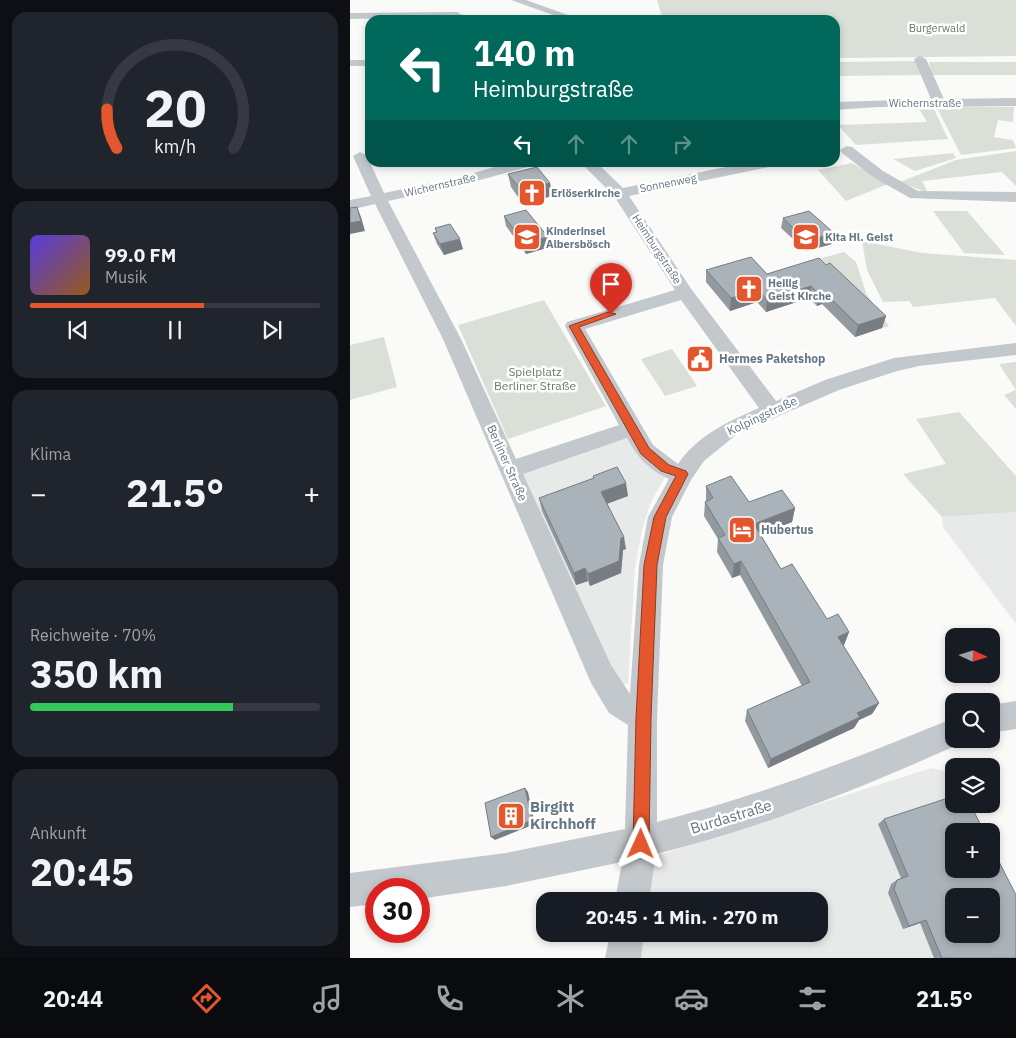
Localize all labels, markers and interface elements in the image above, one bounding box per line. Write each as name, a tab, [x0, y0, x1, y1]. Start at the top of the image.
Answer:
park label: Burgerwald	[909, 21, 965, 35]
text: 140 m	[473, 30, 576, 76]
icon: left	[390, 35, 455, 100]
text: 20	[144, 74, 206, 141]
text: Heimburgstraße	[473, 74, 634, 103]
street label: Wichernstraße	[889, 96, 961, 110]
icon: left	[509, 130, 537, 158]
icon: ahead	[562, 130, 590, 158]
icon: ahead	[615, 130, 643, 158]
icon: right	[668, 130, 696, 158]
text: km/h	[154, 135, 196, 158]
street label: Wichernstraße	[403, 170, 477, 200]
street label: Sonnenweg	[638, 171, 698, 195]
church icon: Erlöserkirche	[517, 178, 547, 208]
place label: Erlöserkirche	[551, 186, 620, 200]
street label: Heimburgstraße	[629, 211, 685, 287]
school or university icon: Kinderinsel Albersbösch	[512, 222, 542, 252]
school or university icon: Kita Hl. Geist	[791, 222, 821, 252]
place label: Kinderinsel Albersbösch	[546, 224, 610, 251]
place label: Kita Hl. Geist	[825, 230, 893, 244]
text: 99.0 FM	[105, 243, 176, 267]
pin	[590, 263, 632, 314]
text: Musik	[105, 267, 147, 287]
icon: arrive	[597, 270, 625, 298]
church icon: Heilig Geist Kirche	[734, 274, 764, 304]
place label: Heilig Geist Kirche	[768, 276, 831, 303]
icon: previous	[64, 316, 92, 344]
icon: pause	[161, 316, 189, 344]
icon: next	[258, 316, 286, 344]
public building icon: Hermes Paketshop	[685, 344, 715, 374]
place label: Hermes Paketshop	[719, 351, 825, 366]
park label: Spielplatz Berliner Straße	[494, 364, 576, 393]
street label: Kolpingstraße	[724, 393, 799, 438]
street label: Berliner Straße	[484, 422, 531, 504]
text: Klima	[30, 444, 71, 464]
text: 21.5°	[126, 468, 224, 517]
text: −	[30, 475, 47, 512]
text: +	[303, 475, 320, 512]
hotel icon: Hubertus	[727, 515, 757, 545]
place label: Hubertus	[761, 522, 814, 537]
text: Reichweite · 70%	[30, 625, 156, 645]
north arrow	[945, 628, 1000, 682]
map controls	[945, 628, 1000, 943]
text: 350 km	[30, 649, 163, 698]
button: search	[945, 693, 1000, 748]
button: layers	[945, 758, 1000, 813]
street label: Burdastraße	[688, 795, 774, 838]
place label: Birgitt Kirchhoff	[530, 797, 596, 833]
building icon: Birgitt Kirchhoff	[496, 801, 526, 831]
position arrow	[614, 817, 666, 869]
text: Ankunft	[30, 823, 87, 843]
button: +	[945, 823, 1000, 878]
text: 20:45	[30, 847, 134, 896]
speed limit sign: 30	[365, 878, 430, 943]
button: −	[945, 888, 1000, 943]
text: 20:45 · 1 Min. · 270 m	[585, 905, 779, 929]
icon: directions	[189, 981, 224, 1016]
icon: music	[310, 981, 345, 1016]
icon: phone	[432, 981, 467, 1016]
icon: climate	[553, 981, 588, 1016]
icon: car	[674, 981, 709, 1016]
icon: filters	[795, 981, 830, 1016]
text: 20:44	[43, 984, 103, 1013]
text: 21.5°	[916, 984, 973, 1013]

